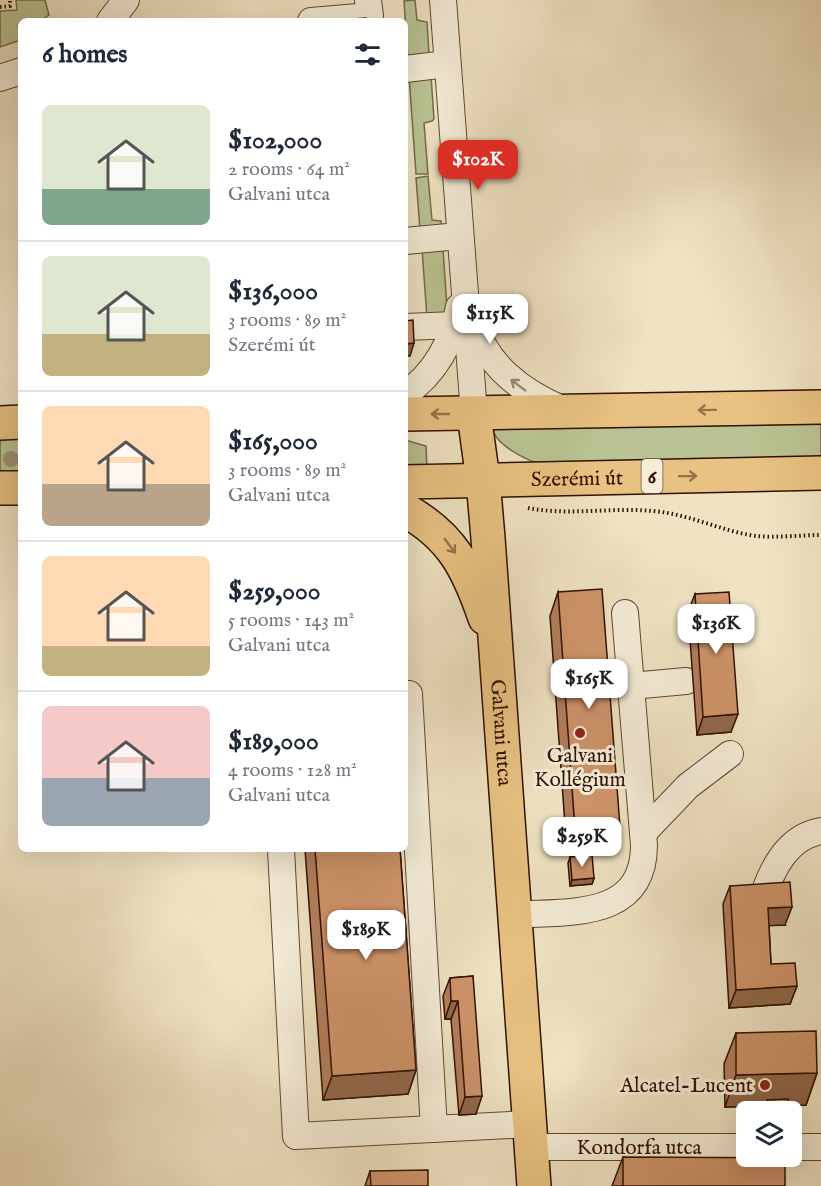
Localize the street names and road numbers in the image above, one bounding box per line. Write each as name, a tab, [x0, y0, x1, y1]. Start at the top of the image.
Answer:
road number: 6	[642, 459, 662, 493]
street label: Szerémi út	[531, 465, 623, 494]
street label: Galvani utca	[483, 678, 518, 788]
street label: Kondorfa utca	[576, 1135, 703, 1162]

